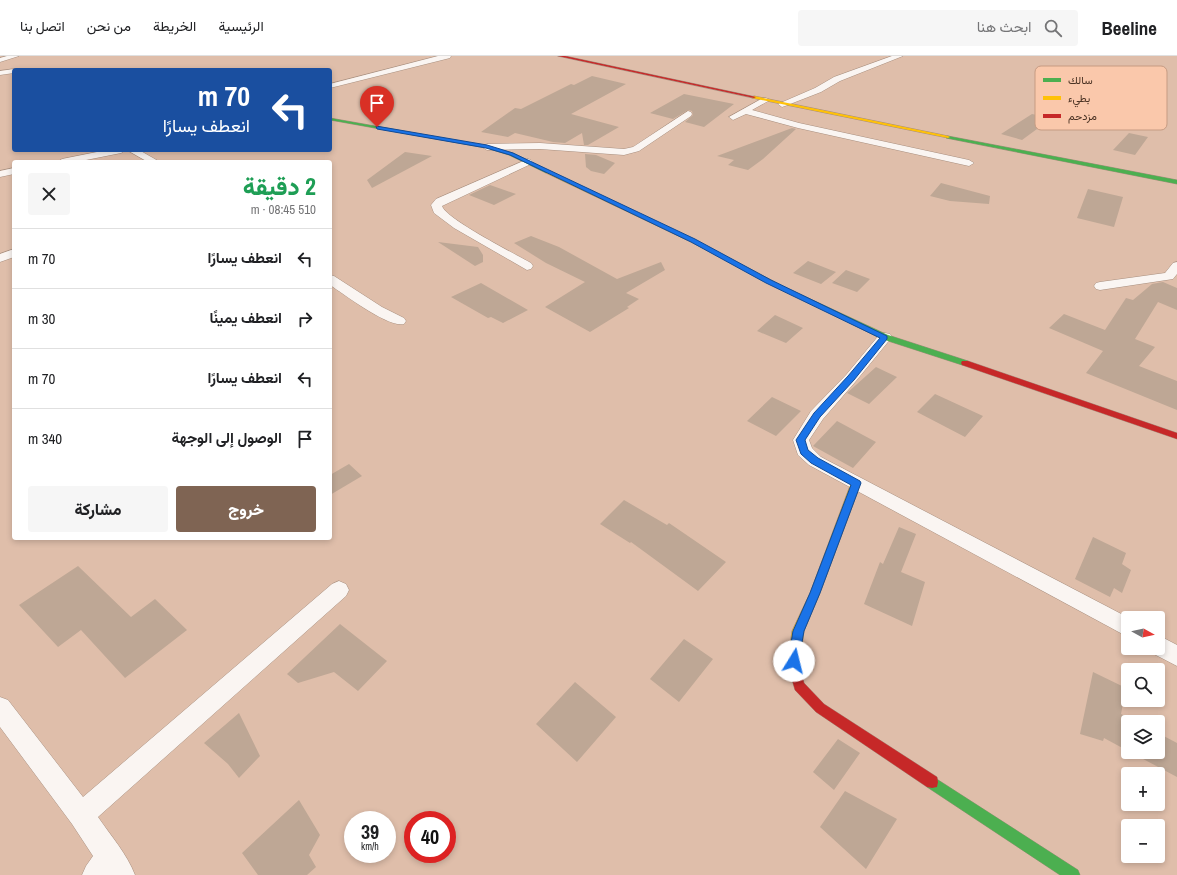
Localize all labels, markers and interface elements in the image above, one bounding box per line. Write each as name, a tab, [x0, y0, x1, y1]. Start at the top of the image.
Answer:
search box	[798, 10, 1078, 46]
text: Beeline	[1102, 15, 1157, 41]
text: ابحث هنا	[977, 16, 1032, 37]
text: اتصل بنا	[20, 17, 65, 35]
text: من نحن	[87, 17, 131, 35]
text: الخريطة	[153, 17, 196, 35]
text: الرئيسية	[218, 17, 264, 35]
icon: search	[1042, 17, 1064, 39]
legend	[1035, 66, 1167, 130]
text: سالك	[1068, 73, 1093, 87]
text: 70 m	[198, 77, 250, 115]
icon: left	[264, 84, 316, 136]
pin	[360, 86, 394, 127]
text: بطيء	[1068, 91, 1090, 108]
icon: arrive	[366, 92, 388, 114]
text: مزدحم	[1068, 109, 1097, 124]
text: انعطف يسارًا	[163, 113, 250, 138]
text: 2 دقيقة	[243, 170, 316, 202]
button: close	[28, 173, 70, 215]
text: 510 m · 08:45	[251, 201, 316, 218]
text: انعطف يسارًا	[208, 247, 282, 268]
text: 70 m	[28, 248, 55, 269]
icon: left	[294, 248, 316, 270]
text: انعطف يمينًا	[209, 307, 282, 328]
text: 30 m	[28, 308, 55, 329]
icon: right	[294, 308, 316, 330]
text: انعطف يسارًا	[208, 367, 282, 388]
text: 70 m	[28, 368, 55, 389]
icon: left	[294, 368, 316, 390]
text: الوصول إلى الوجهة	[171, 427, 282, 448]
text: 340 m	[28, 428, 62, 449]
icon: arrive	[294, 428, 316, 450]
button: مشاركة	[28, 486, 168, 532]
button: خروج	[176, 486, 316, 532]
north arrow	[1121, 611, 1165, 655]
map controls	[1121, 611, 1165, 863]
position arrow	[773, 640, 815, 682]
button: search	[1121, 663, 1165, 707]
button: layers	[1121, 715, 1165, 759]
button: +	[1121, 767, 1165, 811]
speed limit sign: 40	[404, 811, 456, 863]
text: 39	[361, 818, 379, 845]
button: −	[1121, 819, 1165, 863]
text: km/h	[361, 840, 379, 853]

